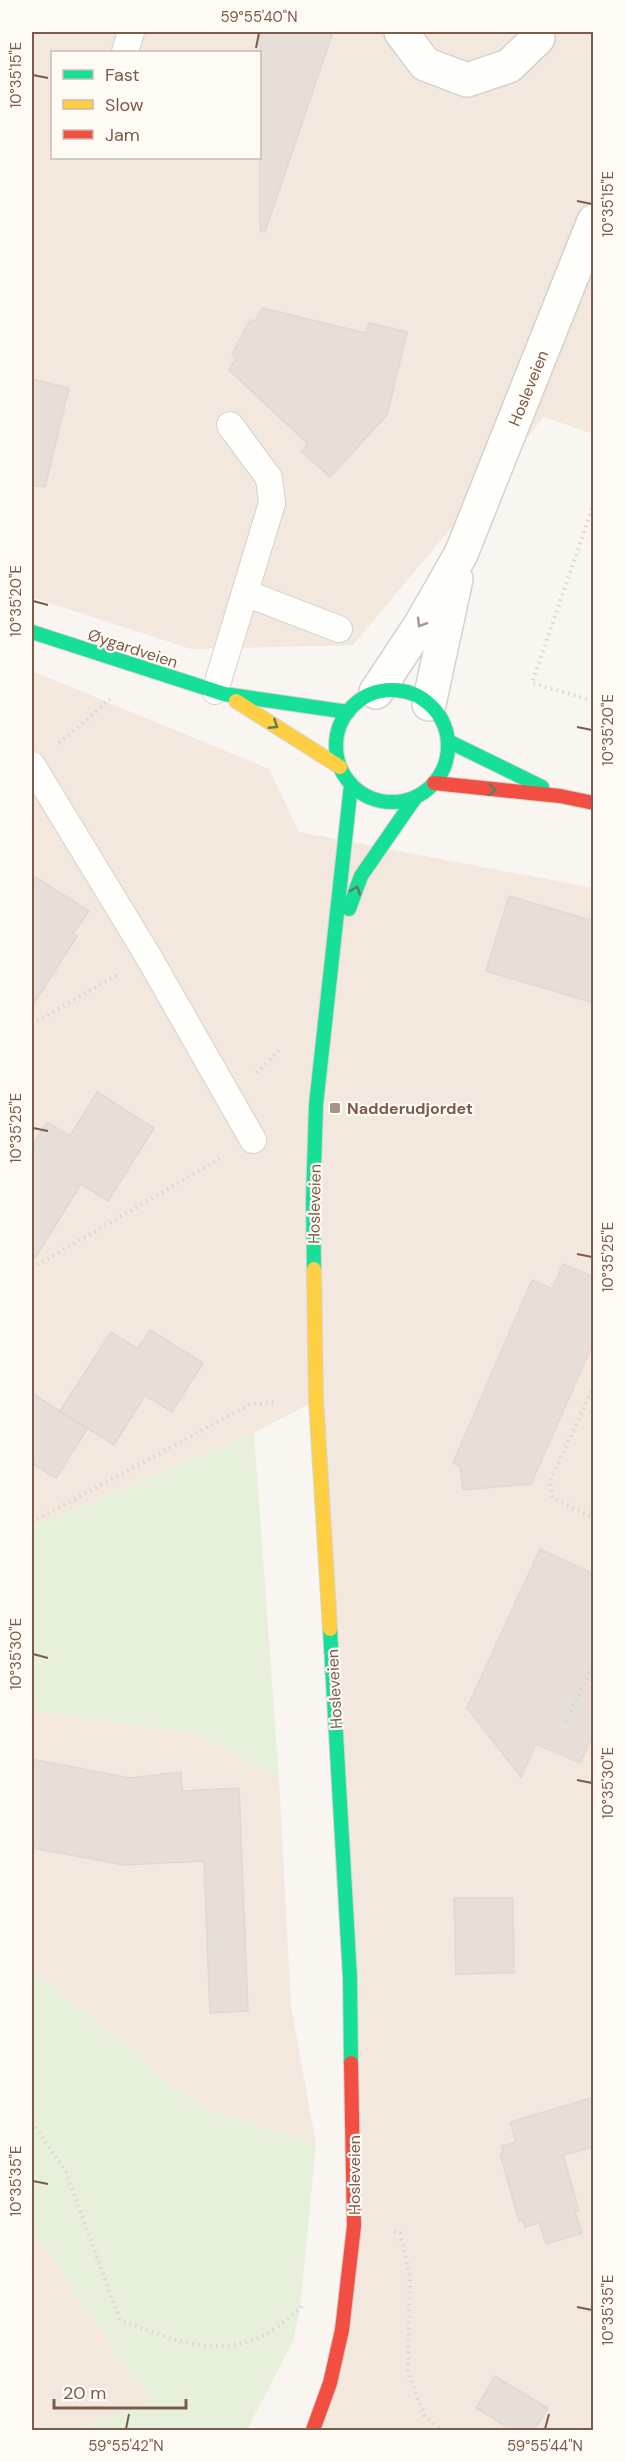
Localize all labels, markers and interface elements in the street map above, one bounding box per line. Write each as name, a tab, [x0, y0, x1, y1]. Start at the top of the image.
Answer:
text: 59°55'40"N	[220, 7, 298, 27]
text: 10°35'15"E	[6, 42, 26, 108]
legend	[51, 51, 261, 159]
text: Fast	[105, 63, 140, 87]
text: Slow	[105, 93, 144, 117]
text: Jam	[105, 123, 140, 147]
text: 10°35'15"E	[598, 171, 618, 237]
street label: Hosleveien	[504, 347, 553, 429]
text: 10°35'20"E	[6, 565, 26, 637]
one-way arrow	[417, 617, 429, 627]
street label: Øygardveien	[85, 624, 180, 673]
text: 10°35'20"E	[598, 694, 618, 766]
one-way arrow	[268, 717, 278, 729]
one-way arrow	[487, 783, 496, 796]
one-way arrow	[349, 885, 361, 896]
text: 10°35'25"E	[6, 1093, 26, 1163]
place label: Nadderudjordet	[347, 1098, 473, 1119]
marker: Nadderudjordet	[328, 1101, 342, 1115]
street label: Hosleveien	[303, 1164, 326, 1244]
text: 10°35'25"E	[598, 1222, 618, 1292]
text: 10°35'30"E	[6, 1618, 26, 1690]
street label: Hosleveien	[322, 1648, 347, 1729]
text: 10°35'30"E	[598, 1747, 618, 1819]
street label: Hosleveien	[344, 2135, 365, 2215]
text: 10°35'35"E	[6, 2146, 26, 2216]
text: 10°35'35"E	[598, 2275, 618, 2345]
scale bar	[54, 2372, 186, 2410]
text: 20 m	[63, 2381, 106, 2405]
text: 59°55'42"N	[88, 2436, 164, 2456]
text: 59°55'44"N	[507, 2436, 583, 2456]

